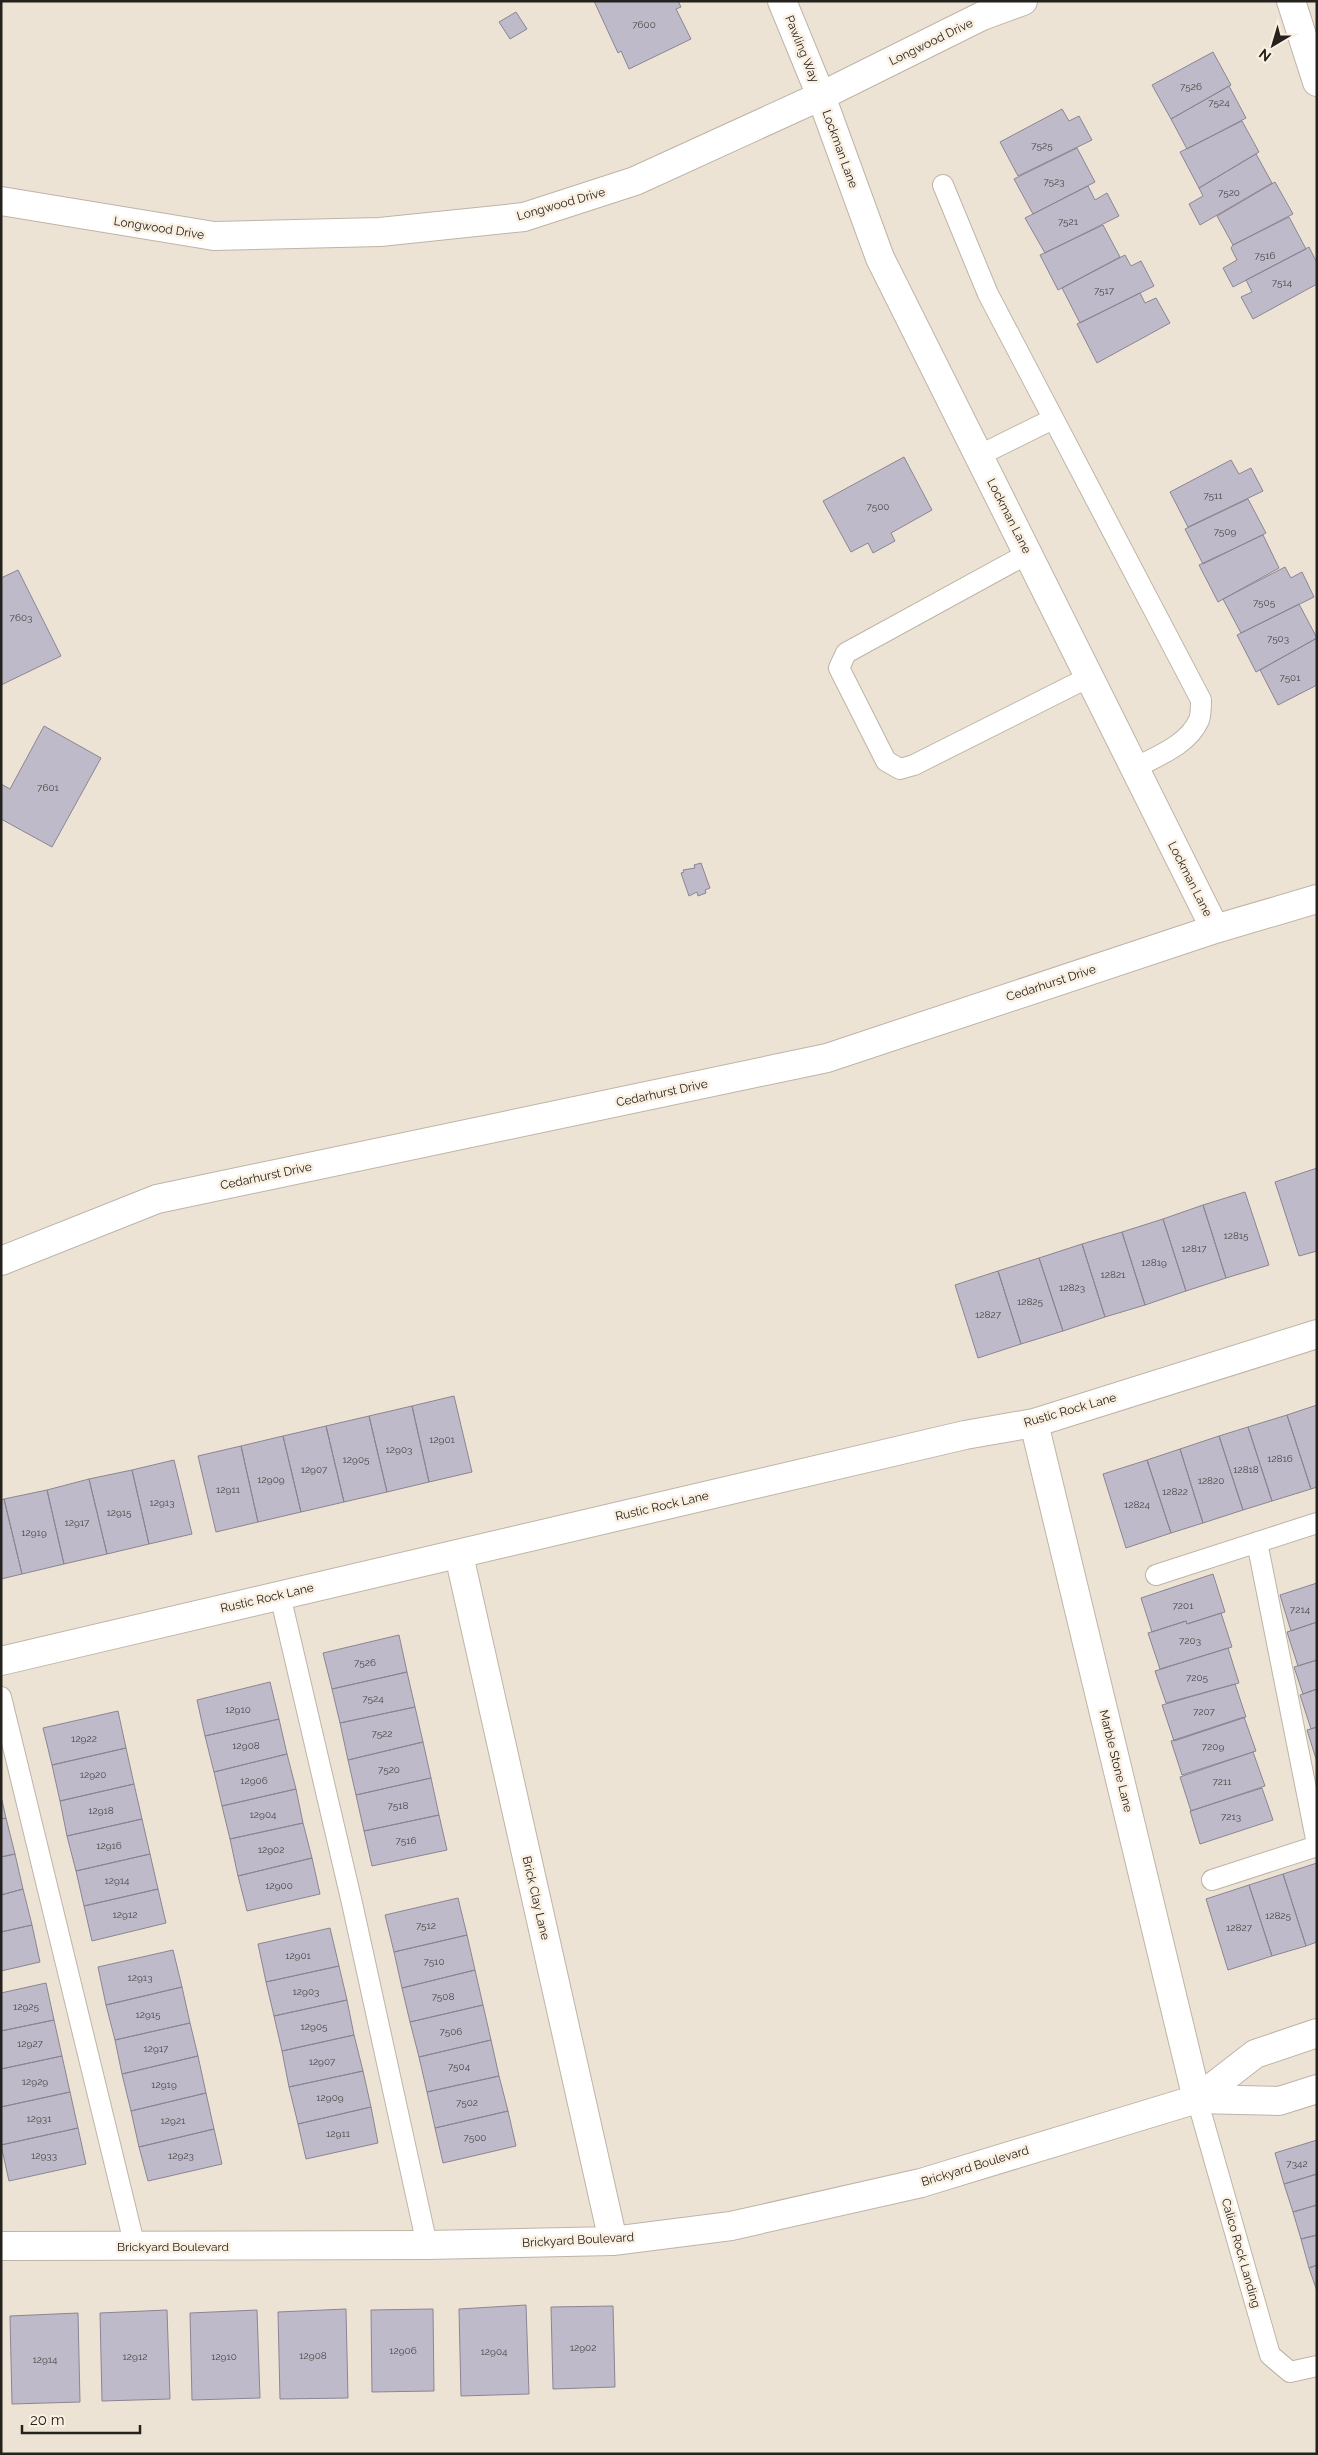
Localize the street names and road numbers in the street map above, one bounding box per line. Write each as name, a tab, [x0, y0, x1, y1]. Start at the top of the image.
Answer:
street label: Pawling Way	[782, 13, 822, 85]
street label: Longwood Drive	[887, 16, 975, 68]
street label: Lockman Lane	[819, 108, 861, 190]
street label: Longwood Drive	[515, 185, 607, 223]
street label: Longwood Drive	[113, 214, 205, 242]
street label: Lockman Lane	[984, 476, 1034, 556]
street label: Lockman Lane	[1165, 839, 1215, 919]
street label: Cedarhurst Drive	[1004, 962, 1098, 1004]
street label: Cedarhurst Drive	[615, 1076, 709, 1110]
street label: Cedarhurst Drive	[219, 1159, 313, 1193]
street label: Rustic Rock Lane	[1022, 1390, 1118, 1430]
street label: Rustic Rock Lane	[614, 1488, 710, 1524]
street label: Rustic Rock Lane	[219, 1580, 315, 1616]
street label: Marble Stone Lane	[1097, 1708, 1135, 1814]
street label: Brick Clay Lane	[520, 1855, 552, 1941]
street label: Brickyard Boulevard	[919, 2143, 1031, 2189]
street label: Calico Rock Landing	[1219, 2197, 1263, 2309]
street label: Brickyard Boulevard	[522, 2230, 634, 2250]
street label: Brickyard Boulevard	[117, 2240, 229, 2254]

